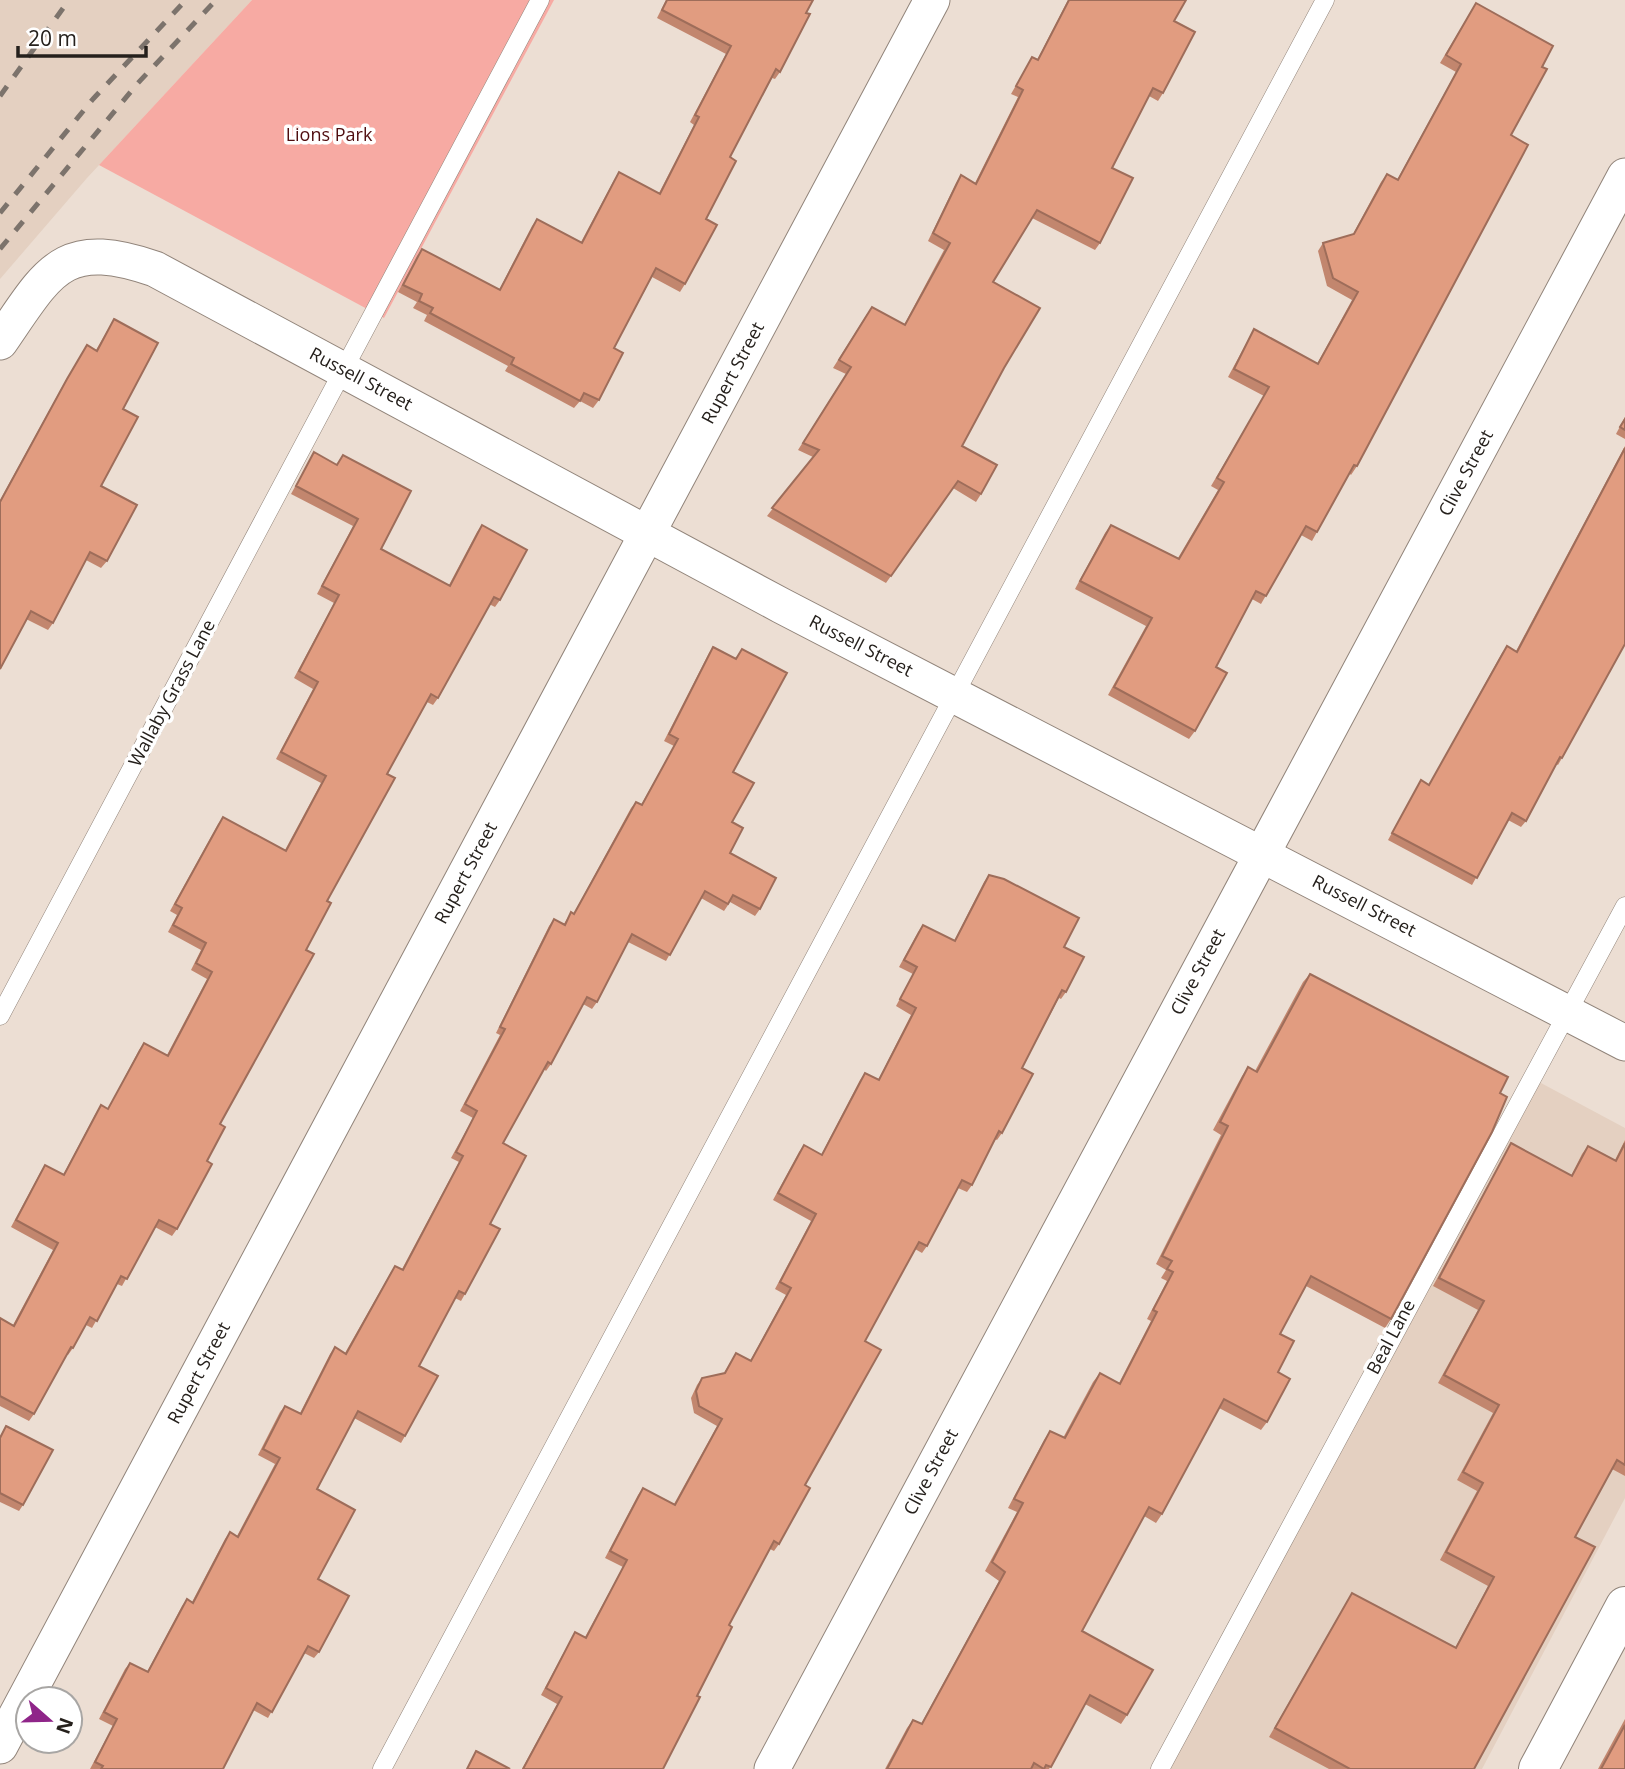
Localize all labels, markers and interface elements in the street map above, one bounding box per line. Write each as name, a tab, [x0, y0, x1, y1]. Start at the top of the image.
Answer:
scale bar	[18, 14, 145, 58]
text: 20 m	[28, 24, 77, 52]
park label: Lions Park	[286, 122, 373, 146]
street label: Rupert Street	[695, 317, 769, 428]
street label: Russell Street	[306, 341, 417, 415]
street label: Clive Street	[1432, 425, 1498, 520]
street label: Russell Street	[805, 609, 917, 682]
street label: Wallaby Grass Lane	[122, 615, 220, 770]
street label: Rupert Street	[428, 817, 502, 928]
street label: Russell Street	[1308, 869, 1420, 942]
street label: Clive Street	[1164, 924, 1230, 1019]
street label: Beal Lane	[1360, 1295, 1420, 1378]
street label: Rupert Street	[161, 1317, 235, 1428]
street label: Clive Street	[897, 1424, 963, 1519]
north arrow	[14, 1685, 84, 1755]
text: N	[50, 1714, 80, 1738]

